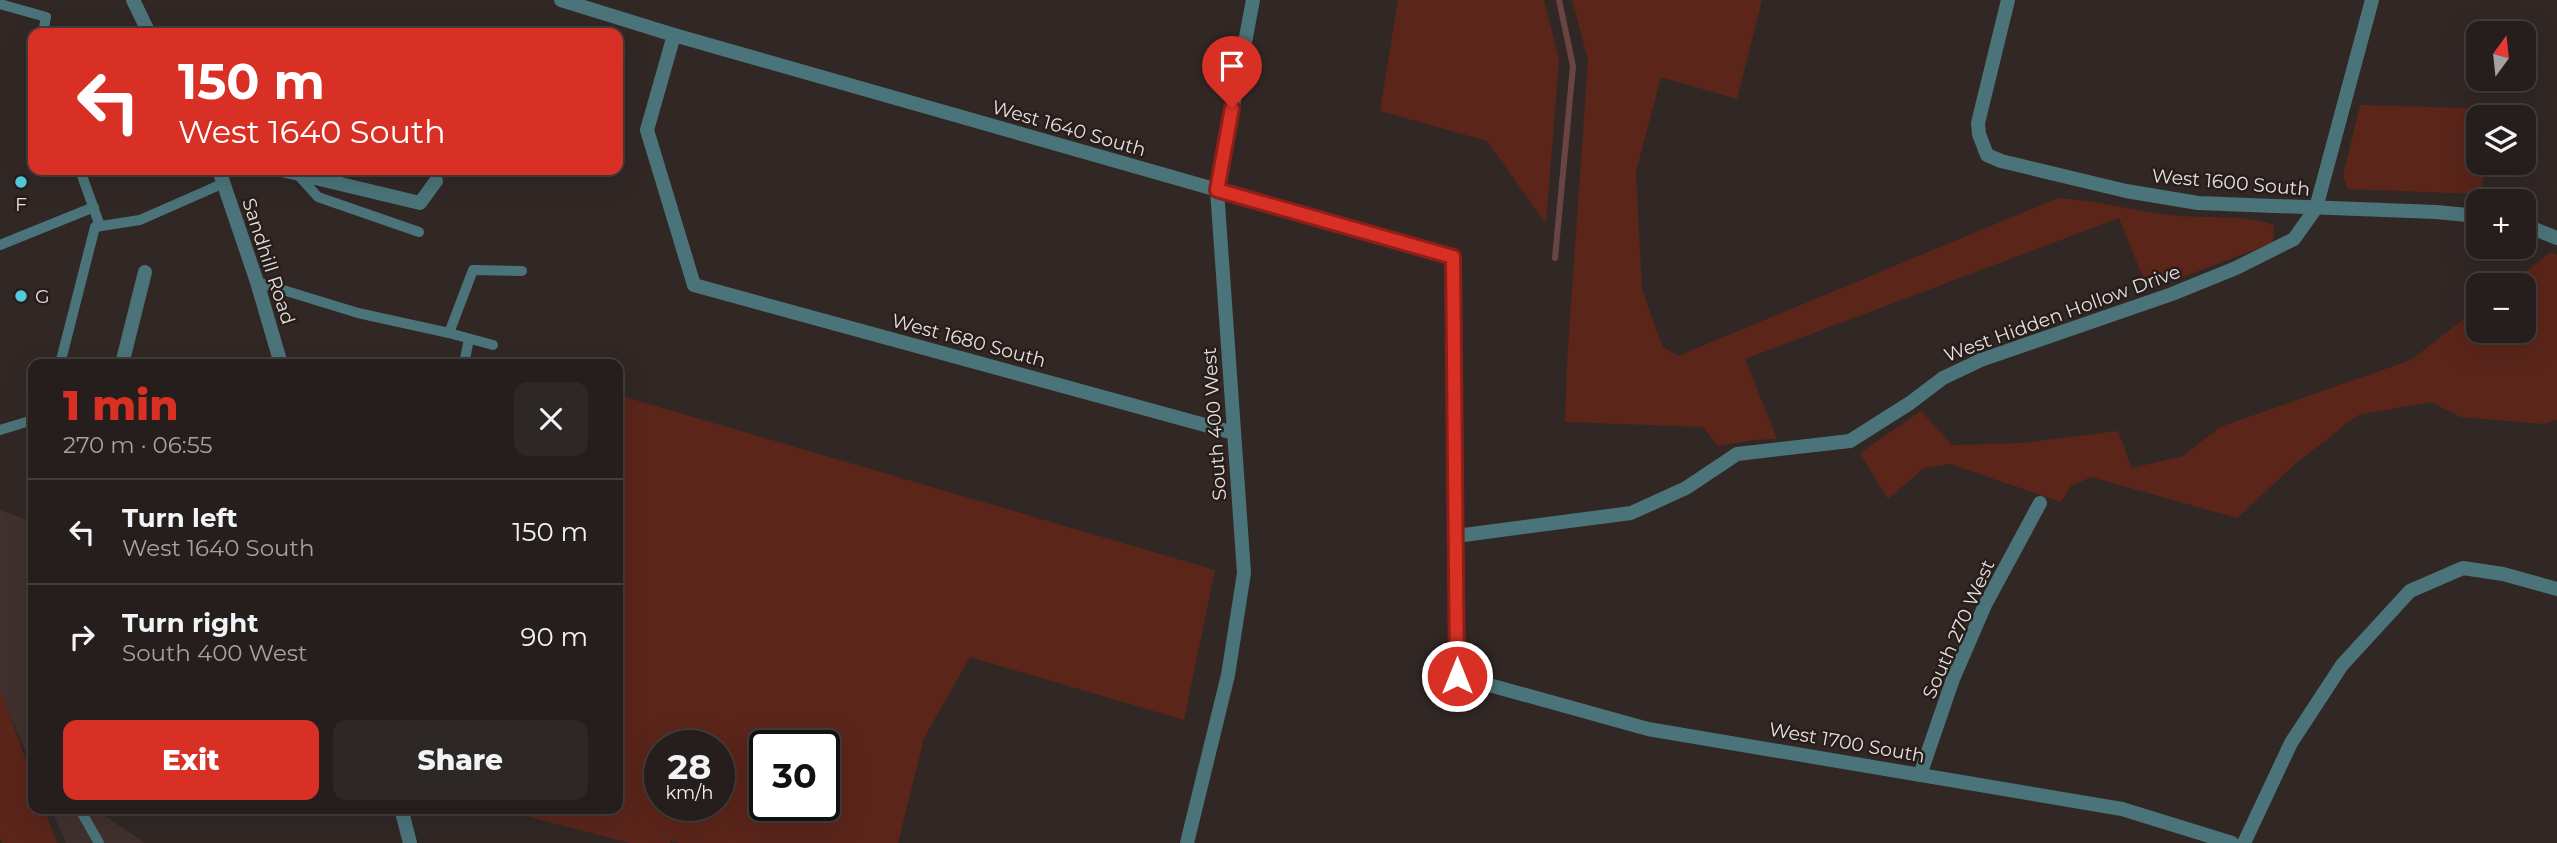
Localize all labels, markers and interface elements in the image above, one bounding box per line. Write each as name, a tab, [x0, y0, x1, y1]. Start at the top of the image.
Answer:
north arrow	[2466, 21, 2536, 91]
map controls	[2466, 21, 2536, 343]
pin	[1202, 36, 1262, 108]
icon: arrive	[1213, 47, 1251, 85]
text: 150 m	[178, 52, 325, 111]
icon: left	[63, 56, 154, 147]
street label: West 1640 South	[989, 96, 1148, 161]
button: layers	[2466, 105, 2536, 175]
text: West 1640 South	[178, 112, 446, 151]
street label: West 1600 South	[2151, 164, 2311, 201]
marker: F	[13, 174, 29, 190]
button: +	[2466, 189, 2536, 259]
place label: F	[15, 193, 27, 216]
street label: Sandhill Road	[237, 195, 300, 327]
street label: West Hidden Hollow Drive	[1941, 260, 2183, 367]
button: −	[2466, 273, 2536, 343]
place label: G	[35, 285, 50, 308]
marker: G	[13, 288, 29, 304]
street label: West 1680 South	[889, 309, 1048, 372]
street label: South 400 West	[1198, 347, 1231, 501]
text: 1 min	[63, 379, 179, 431]
button: close	[514, 382, 588, 456]
text: 270 m · 06:55	[63, 431, 213, 459]
text: Turn left	[122, 502, 238, 534]
icon: left	[63, 513, 101, 551]
text: 150 m	[512, 516, 588, 548]
text: West 1640 South	[122, 534, 314, 562]
street label: South 270 West	[1918, 556, 1999, 702]
text: Turn right	[122, 607, 258, 639]
icon: right	[63, 618, 101, 656]
text: 90 m	[521, 621, 588, 653]
text: South 400 West	[122, 639, 307, 667]
position arrow	[1420, 639, 1494, 713]
street label: West 1700 South	[1767, 717, 1927, 768]
button: Exit	[63, 720, 319, 800]
button: Share	[333, 720, 588, 800]
speed limit sign: 30	[749, 730, 840, 821]
text: 28	[668, 745, 711, 788]
text: km/h	[665, 782, 714, 804]

